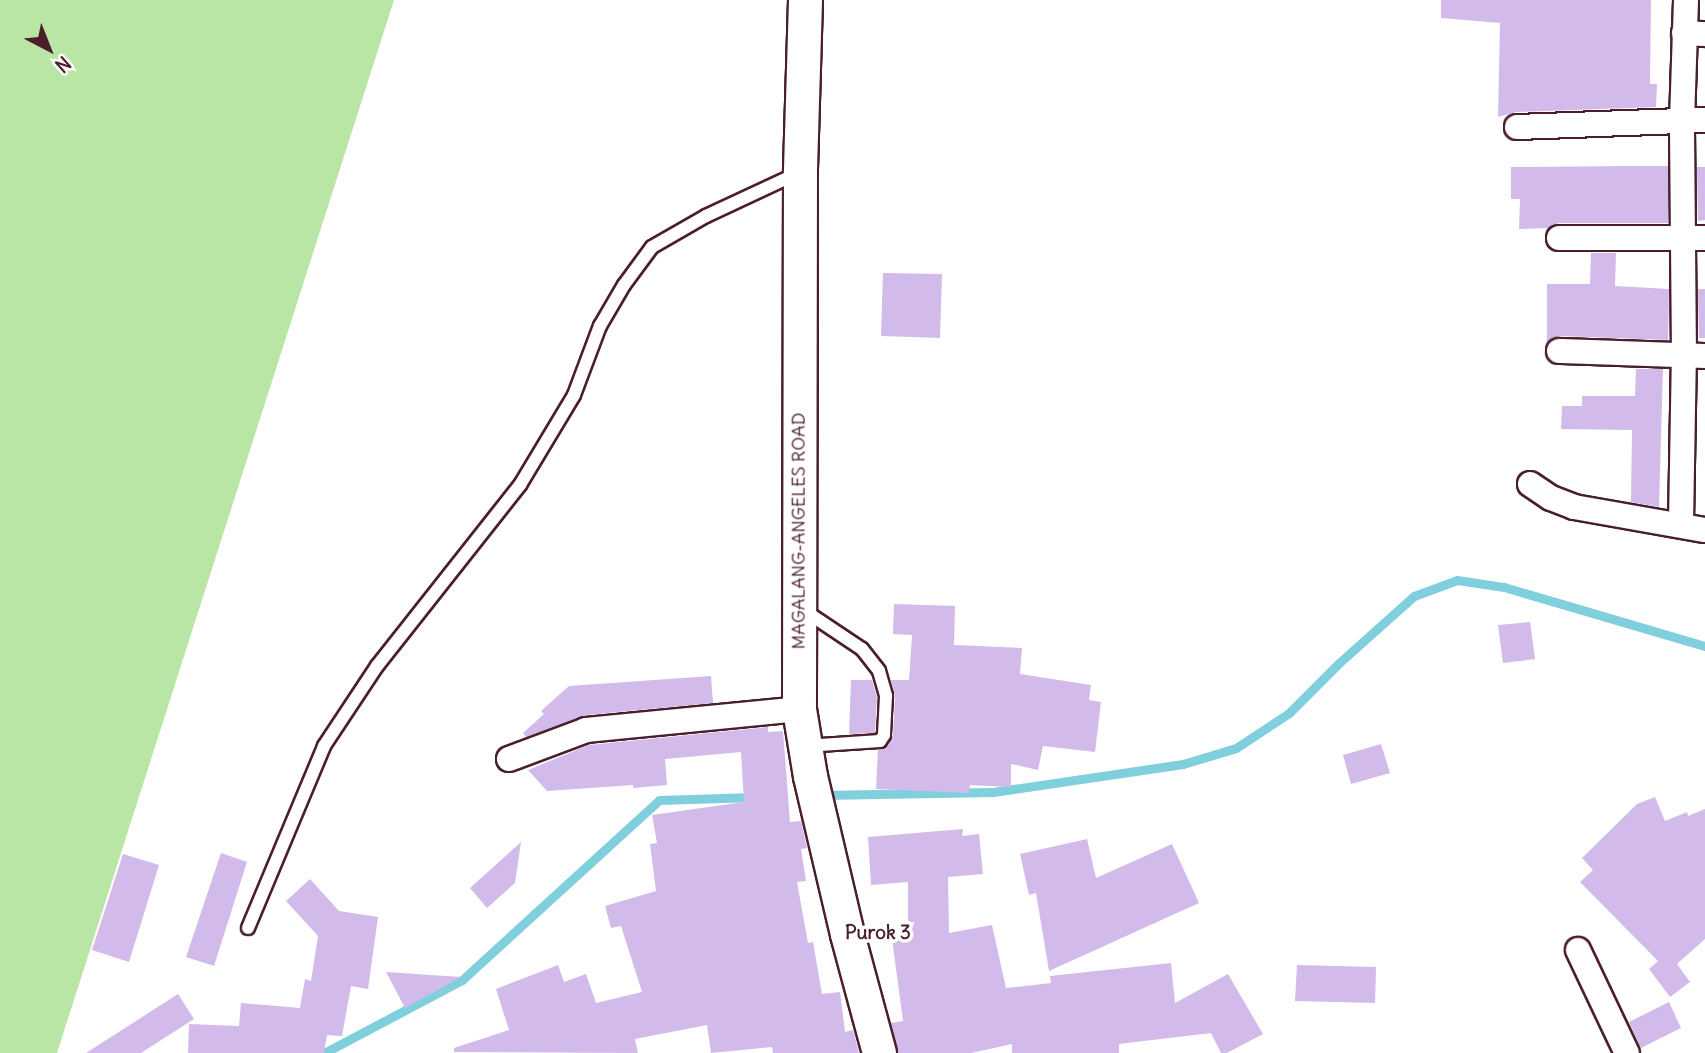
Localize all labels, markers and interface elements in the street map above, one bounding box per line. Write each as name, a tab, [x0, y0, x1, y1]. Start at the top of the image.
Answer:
north arrow	[14, 14, 84, 84]
text: N	[50, 51, 76, 78]
street label: MAGALANG-ANGELES ROAD	[788, 413, 810, 649]
district label: Purok 3	[845, 922, 911, 944]

